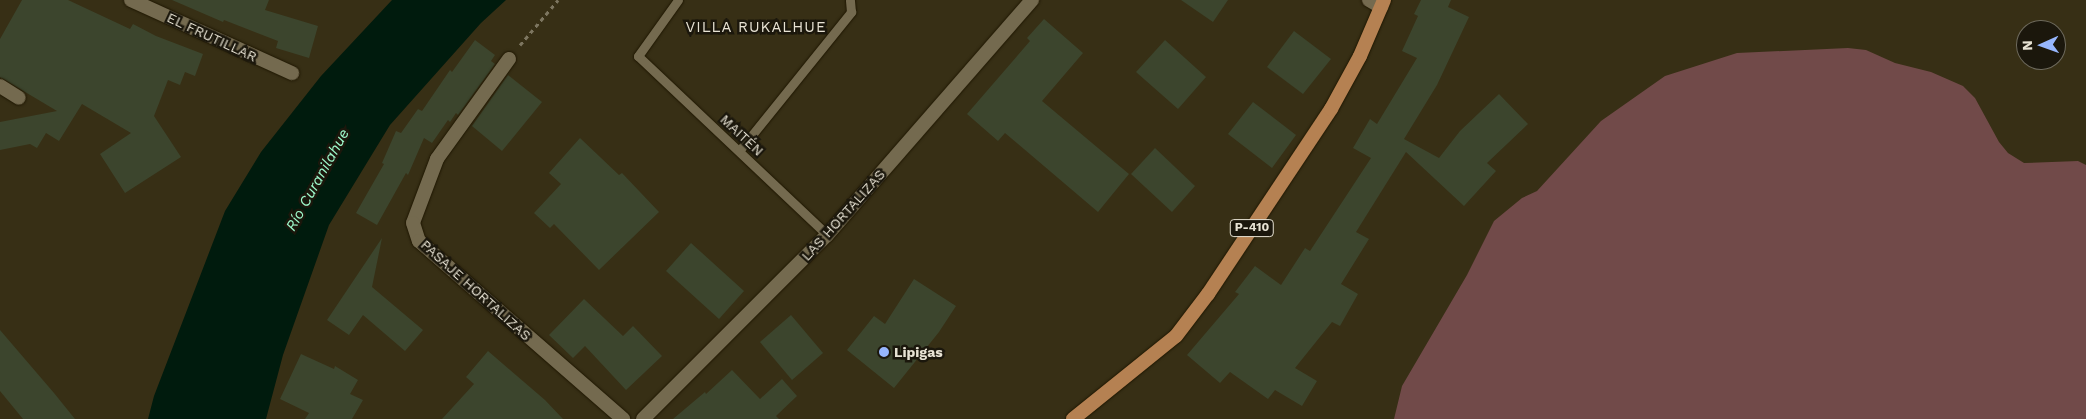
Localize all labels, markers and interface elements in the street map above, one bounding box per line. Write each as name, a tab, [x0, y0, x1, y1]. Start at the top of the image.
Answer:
street label: EL FRUTILLAR	[164, 9, 260, 65]
district label: VILLA RUKALHUE	[683, 19, 829, 37]
north arrow	[2016, 20, 2066, 70]
text: N	[2019, 40, 2035, 51]
street label: MAITÉN	[717, 111, 767, 159]
water label: Río Curanilahue	[282, 126, 354, 234]
street label: LAS HORTALIZAS	[798, 166, 888, 264]
road number: P-410	[1230, 218, 1274, 238]
street label: PASAJE HORTALIZAS	[417, 236, 535, 344]
place label: Lipigas	[894, 344, 943, 360]
marker: Lipigas	[878, 346, 890, 358]

